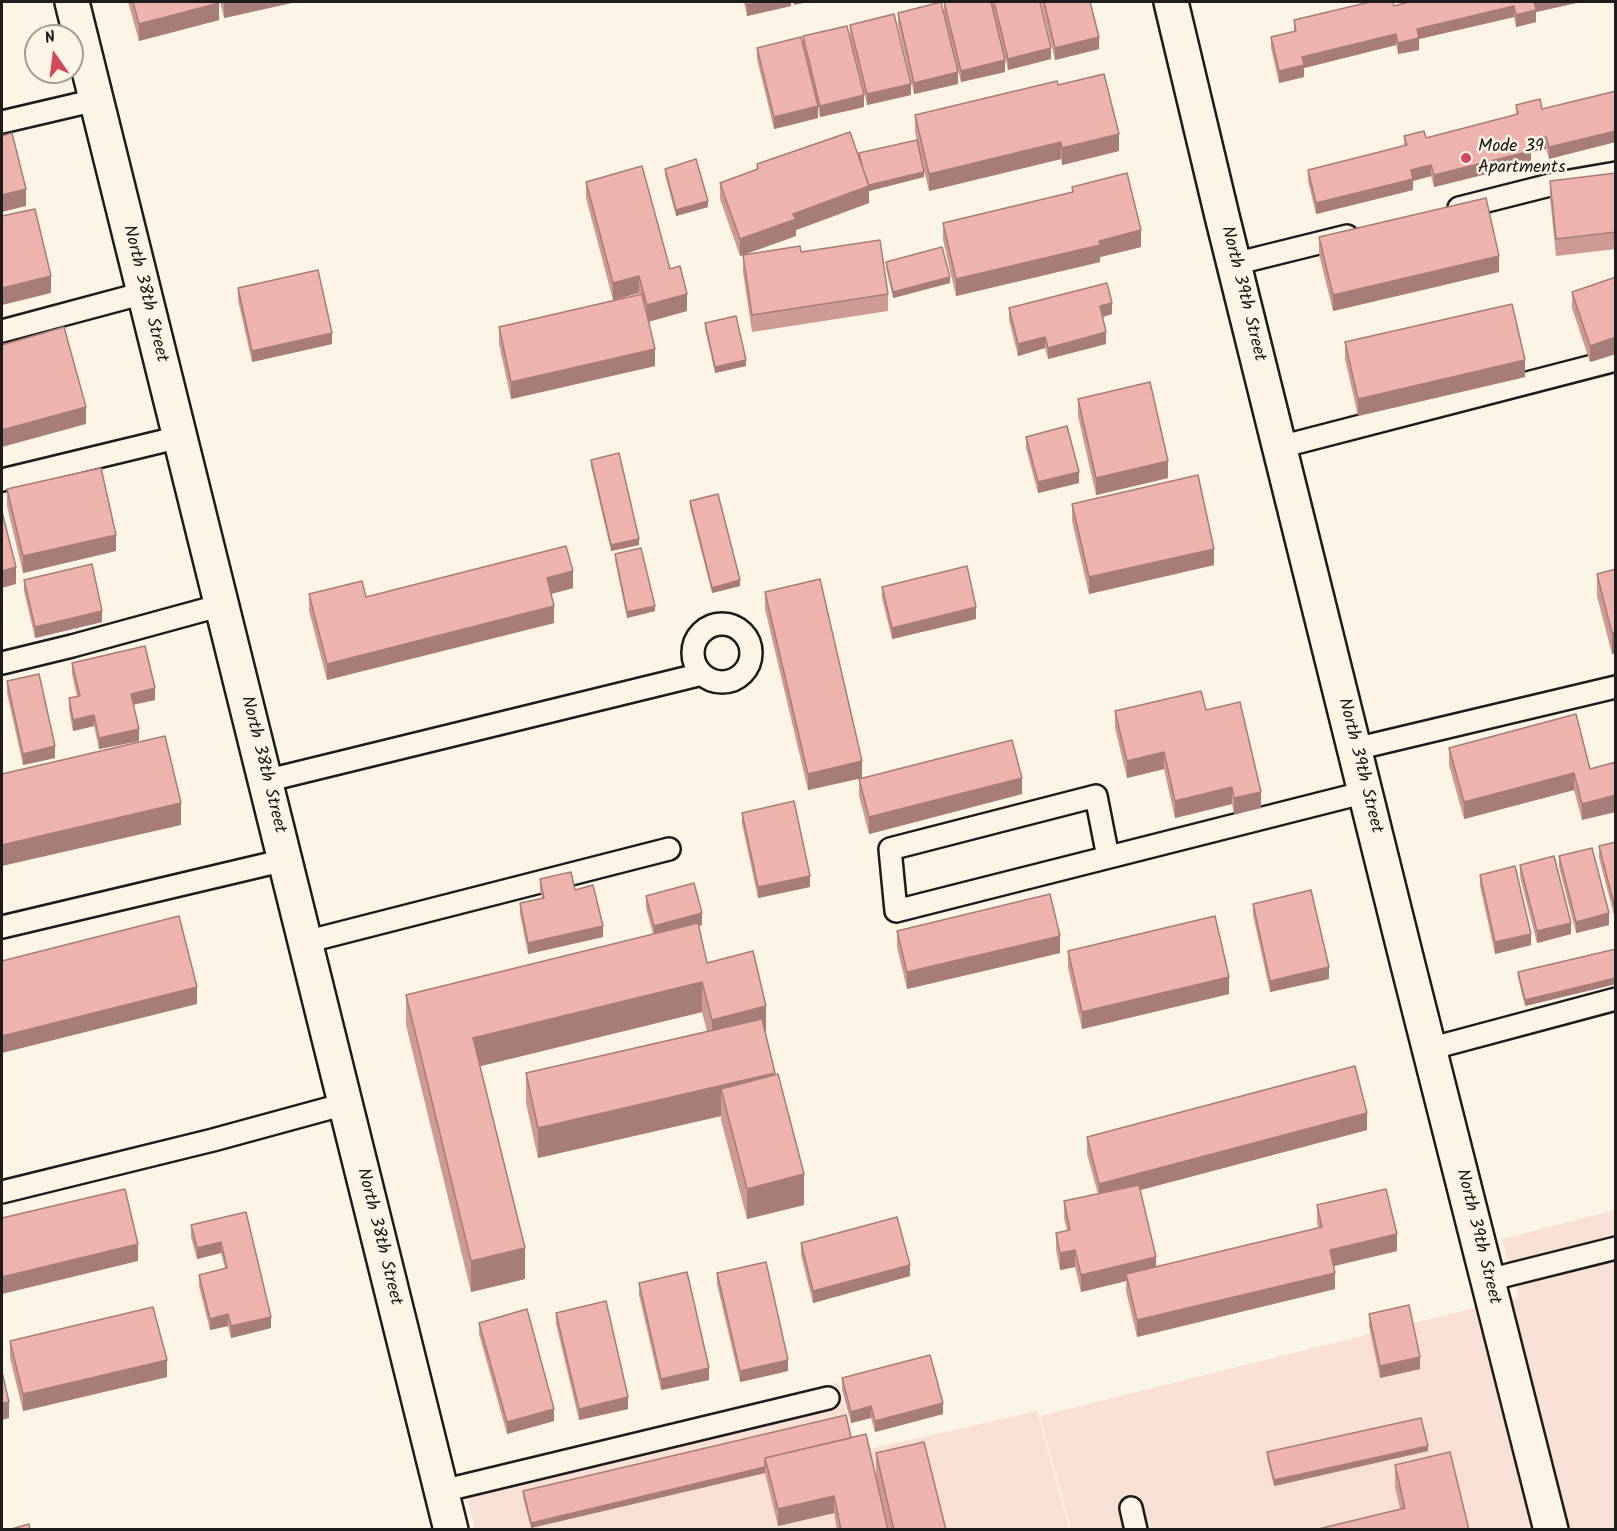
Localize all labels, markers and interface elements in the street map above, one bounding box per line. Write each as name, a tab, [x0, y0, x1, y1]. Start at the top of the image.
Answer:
north arrow	[24, 24, 84, 84]
text: N	[42, 25, 58, 51]
place label: Mode 39 Apartments	[1478, 137, 1566, 180]
marker: Mode 39 Apartments	[1459, 151, 1473, 165]
street label: North 38th Street	[116, 223, 172, 365]
street label: North 39th Street	[1215, 224, 1269, 364]
street label: North 38th Street	[234, 694, 290, 836]
street label: North 39th Street	[1332, 696, 1386, 836]
street label: North 38th Street	[350, 1166, 406, 1308]
street label: North 39th Street	[1450, 1167, 1504, 1307]

